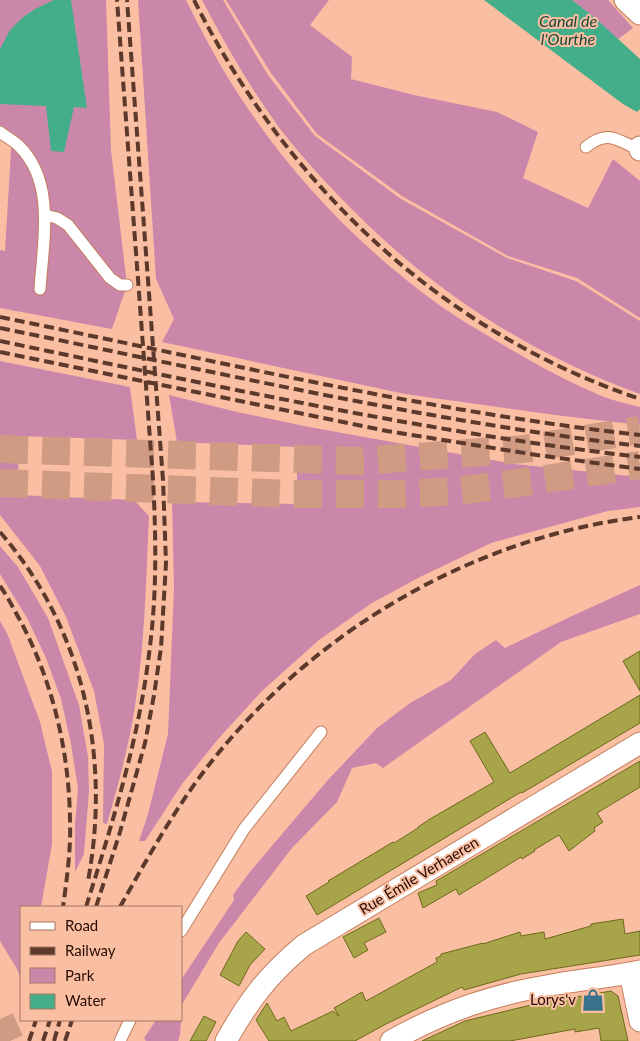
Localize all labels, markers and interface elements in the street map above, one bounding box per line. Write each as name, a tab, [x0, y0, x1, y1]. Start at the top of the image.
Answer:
water label: Canal de l'Ourthe	[539, 11, 597, 48]
street label: Rue Émile Verhaeren	[356, 832, 481, 918]
legend	[20, 906, 182, 1021]
text: Road	[65, 916, 98, 934]
text: Railway	[65, 941, 116, 959]
text: Park	[65, 966, 95, 984]
shop icon: Lorys'v	[580, 987, 606, 1013]
place label: Lorys'v	[530, 990, 576, 1008]
text: Water	[65, 991, 106, 1009]

